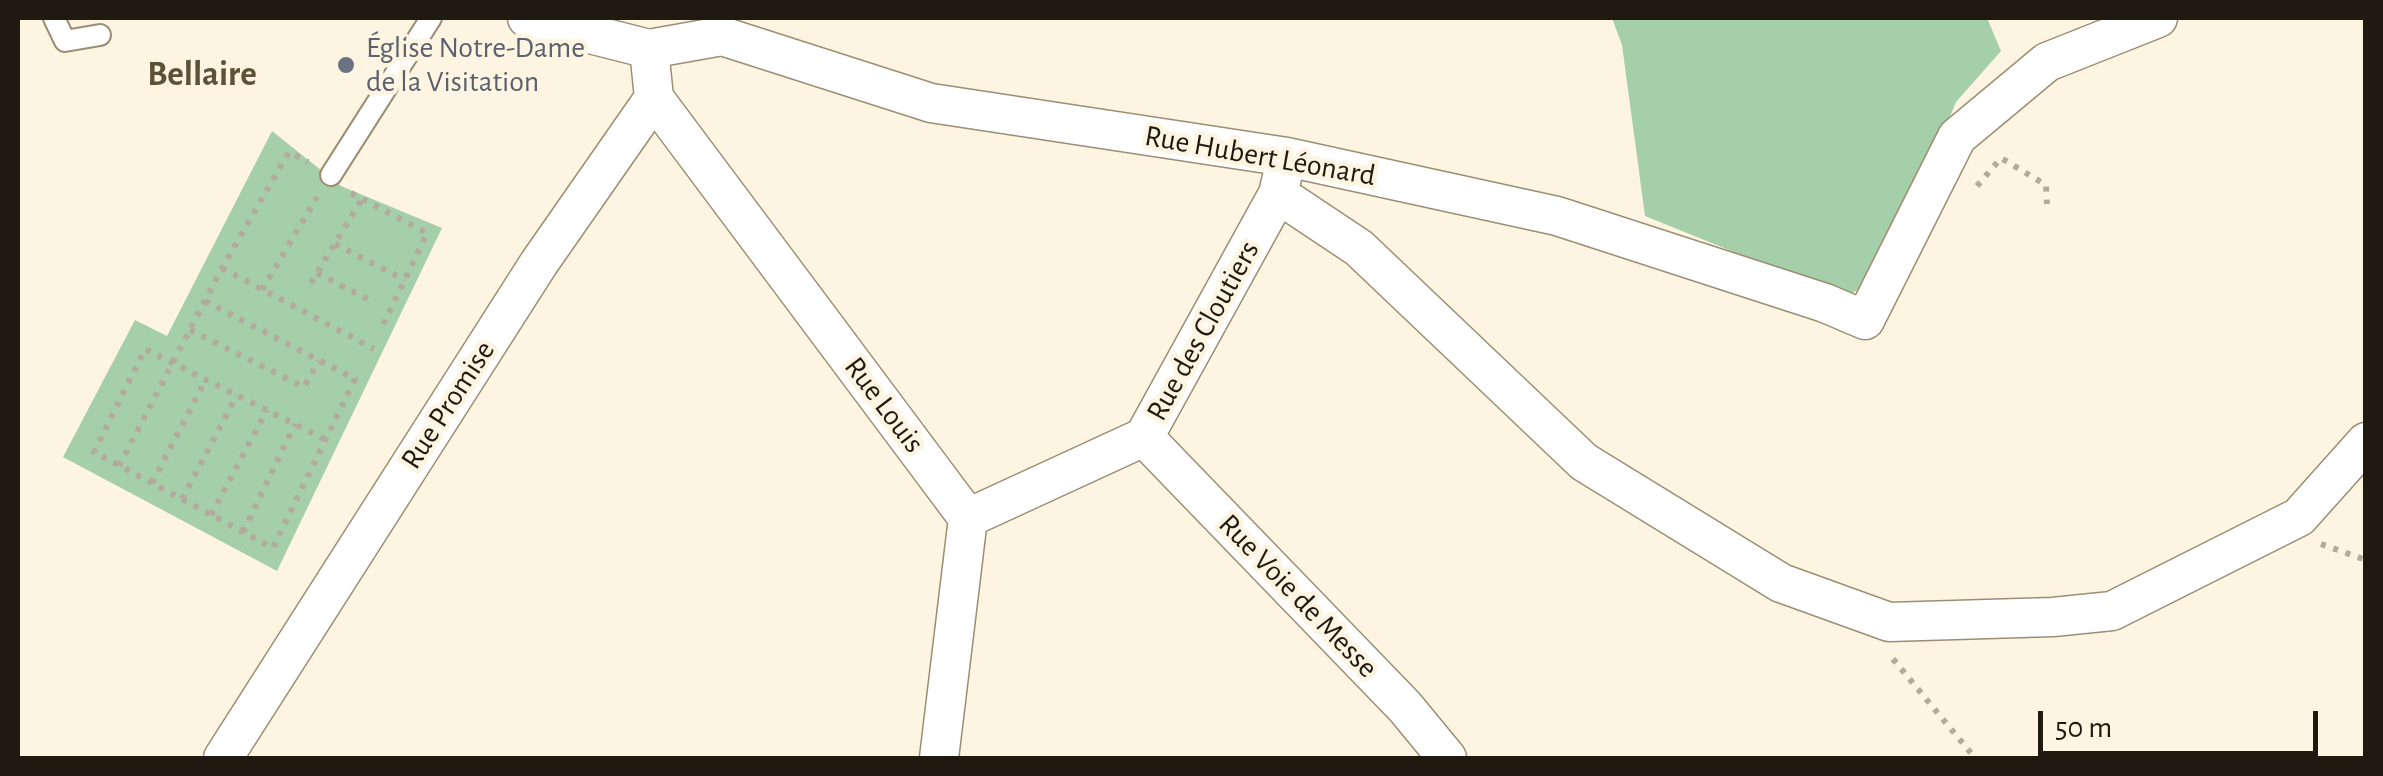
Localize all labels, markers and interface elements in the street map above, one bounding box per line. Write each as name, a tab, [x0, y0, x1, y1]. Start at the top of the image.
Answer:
place label: Église Notre-Dame de la Visitation	[366, 30, 585, 100]
district label: Bellaire	[147, 53, 257, 95]
marker: Église Notre-Dame de la Visitation	[335, 54, 357, 76]
street label: Rue Hubert Léonard	[1142, 118, 1378, 194]
street label: Rue des Cloutiers	[1139, 235, 1267, 427]
street label: Rue Promise	[393, 334, 503, 476]
street label: Rue Louis	[836, 350, 932, 460]
street label: Rue Voie de Messe	[1211, 507, 1385, 685]
scale bar	[2043, 691, 2323, 753]
text: 50 m	[2055, 713, 2112, 743]

